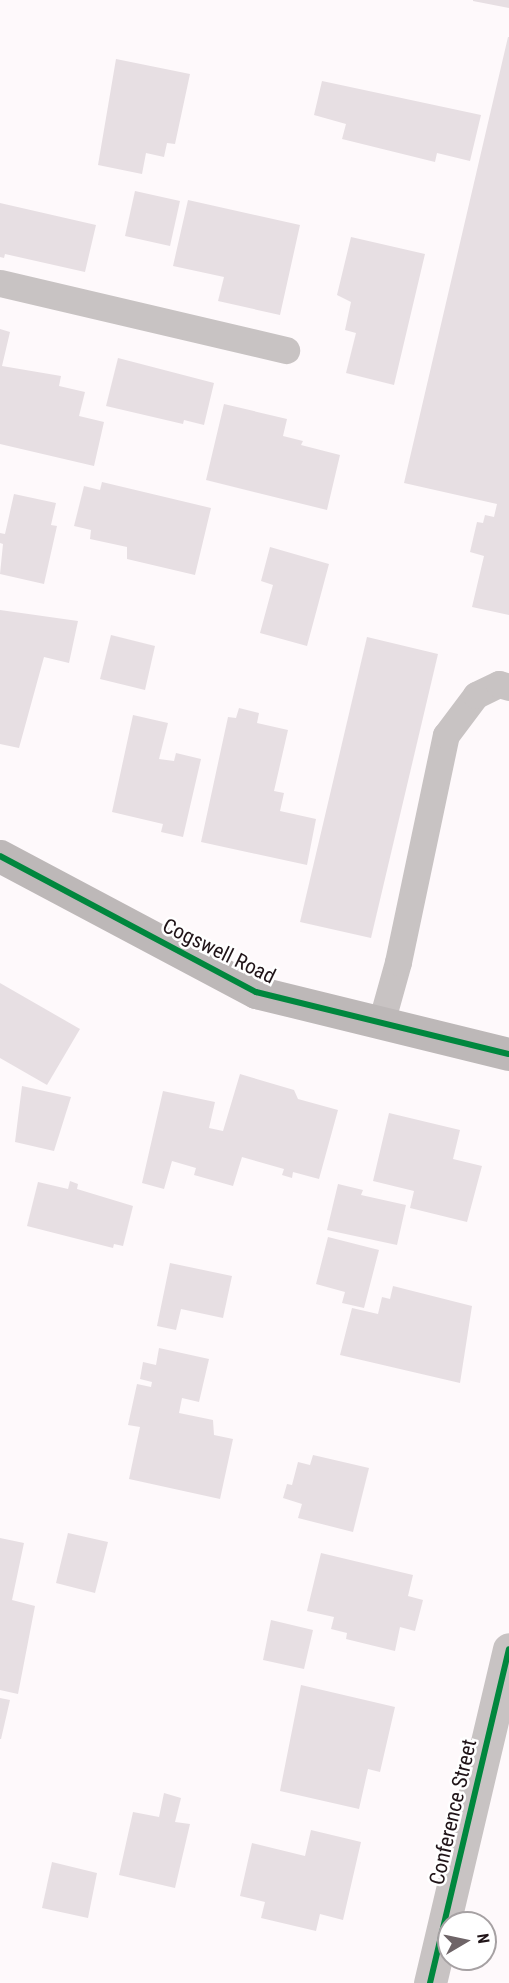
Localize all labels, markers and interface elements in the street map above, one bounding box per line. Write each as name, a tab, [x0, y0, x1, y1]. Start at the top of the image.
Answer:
street label: Cogswell Road	[158, 913, 280, 989]
street label: Conference Street	[424, 1737, 482, 1887]
north arrow	[437, 1911, 497, 1971]
text: N	[473, 1932, 493, 1945]

